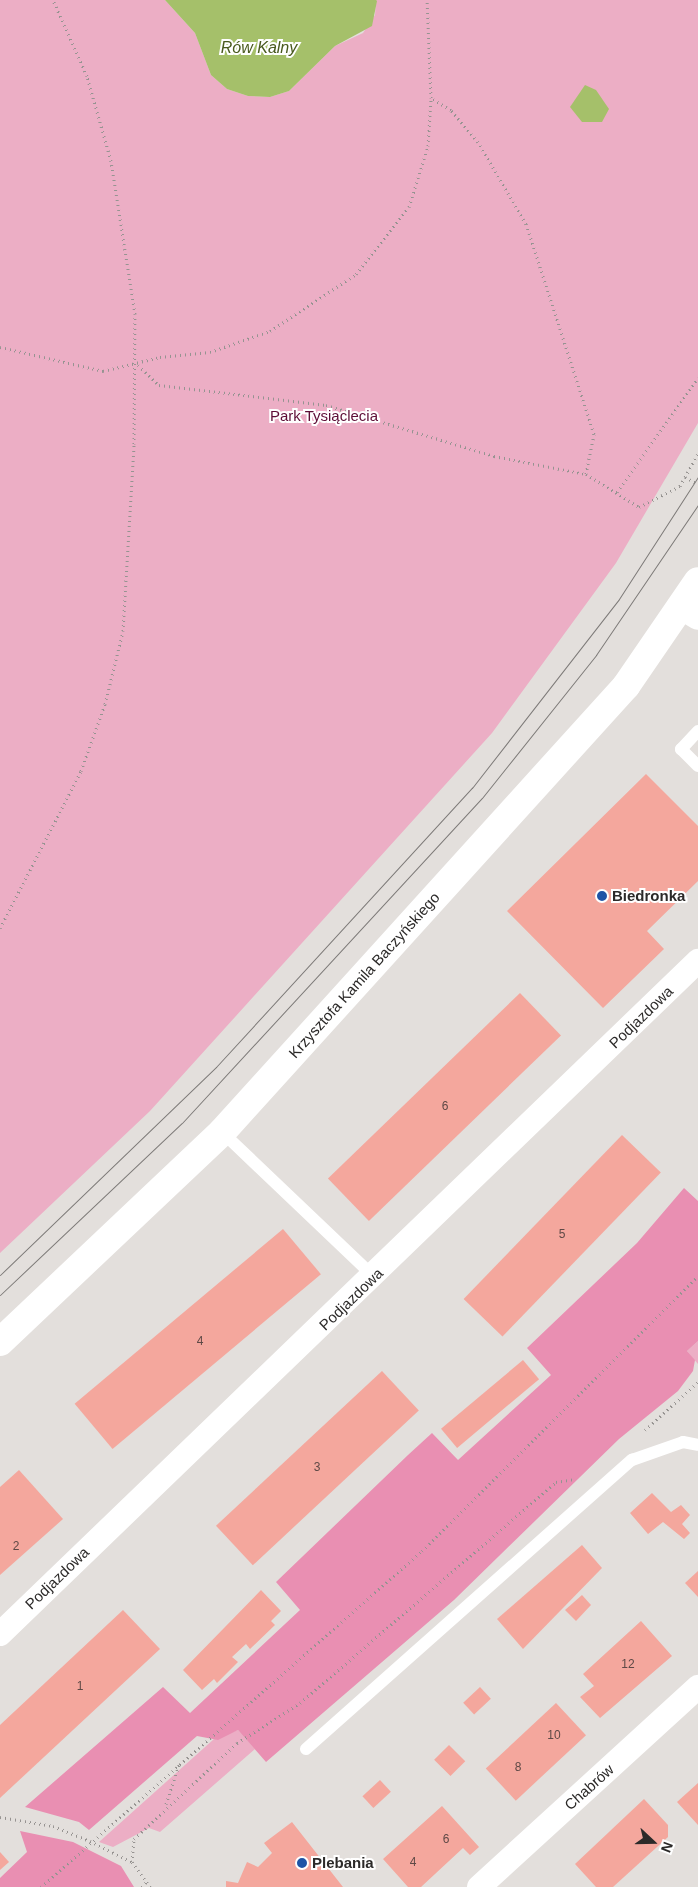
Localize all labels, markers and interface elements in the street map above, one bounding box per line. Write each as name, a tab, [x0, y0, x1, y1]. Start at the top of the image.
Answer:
water label: Rów Kalny	[221, 38, 297, 58]
park label: Park Tysiąclecia	[270, 407, 378, 425]
place label: Biedronka	[612, 887, 685, 905]
street label: Krzysztofa Kamila Baczyńskiego	[285, 888, 443, 1062]
marker: Biedronka	[596, 890, 608, 902]
street label: Podjazdowa	[605, 982, 677, 1052]
house number: 6	[442, 1100, 448, 1114]
house number: 5	[559, 1228, 565, 1242]
street label: Podjazdowa	[315, 1264, 387, 1334]
house number: 4	[197, 1335, 203, 1349]
house number: 3	[314, 1461, 320, 1475]
house number: 2	[13, 1540, 19, 1554]
street label: Podjazdowa	[21, 1543, 93, 1613]
house number: 12	[621, 1658, 635, 1672]
house number: 1	[77, 1680, 83, 1694]
house number: 10	[547, 1729, 561, 1743]
street label: Chabrów	[561, 1760, 617, 1814]
house number: 8	[515, 1761, 521, 1775]
north arrow	[628, 1817, 678, 1867]
house number: 6	[443, 1833, 449, 1847]
text: N	[658, 1840, 676, 1855]
place label: Plebania	[312, 1854, 374, 1872]
house number: 4	[410, 1856, 416, 1870]
marker: Plebania	[296, 1857, 308, 1869]

